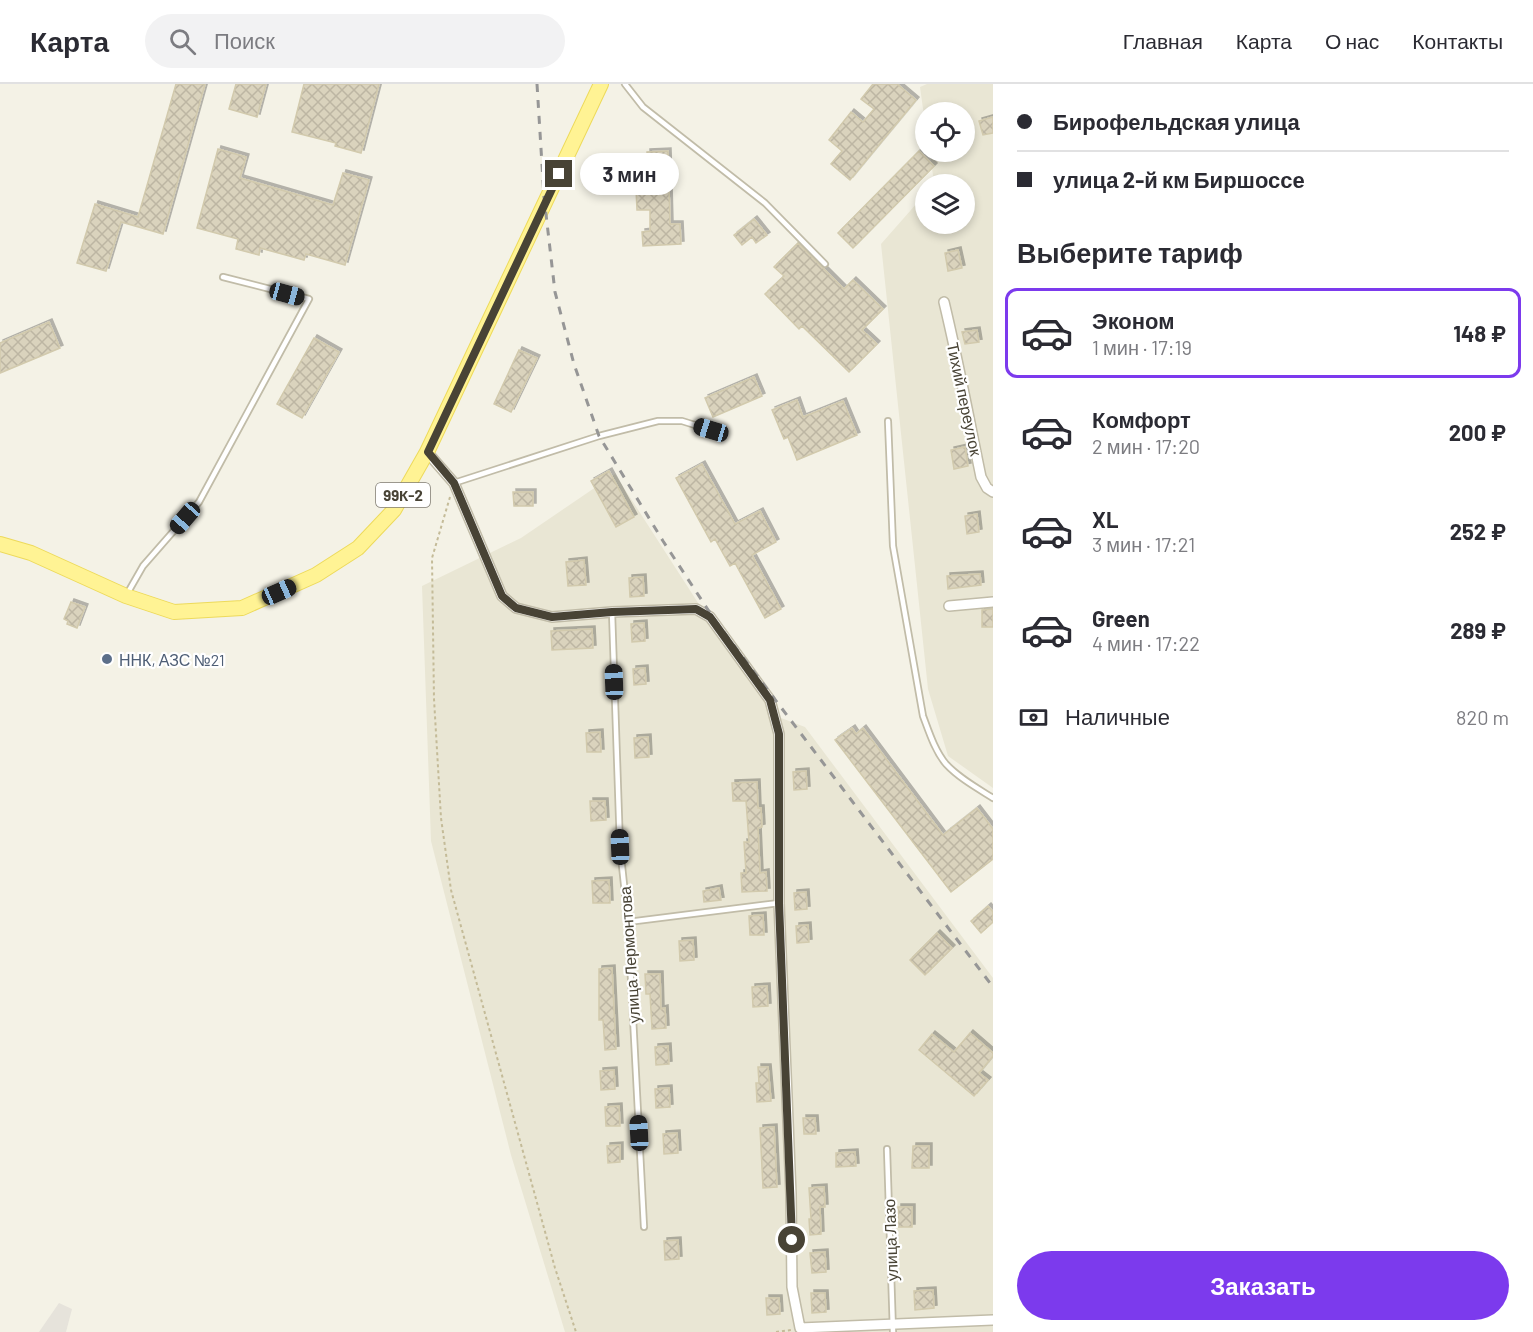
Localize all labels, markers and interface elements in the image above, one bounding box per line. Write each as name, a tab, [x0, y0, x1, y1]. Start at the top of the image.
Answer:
search box	[145, 14, 565, 68]
text: Карта	[30, 24, 109, 58]
icon: search	[166, 25, 199, 58]
text: Поиск	[214, 27, 275, 53]
text: Главная	[1123, 28, 1203, 53]
text: Карта	[1236, 28, 1292, 53]
text: О нас	[1325, 28, 1379, 53]
text: Контакты	[1412, 28, 1503, 53]
map controls	[915, 102, 975, 234]
button: locate	[915, 102, 975, 162]
text: Бирофельдская улица	[1053, 108, 1300, 134]
callout: 3 мин	[580, 153, 679, 195]
route end	[545, 160, 572, 187]
text: 3 мин	[603, 162, 656, 186]
text: улица 2-й км Биршоссе	[1053, 166, 1305, 192]
button: layers	[915, 174, 975, 234]
text: Выберите тариф	[1017, 236, 1243, 268]
car	[267, 281, 307, 307]
icon: car	[1020, 306, 1074, 360]
text: Эконом	[1092, 307, 1175, 333]
text: 148 ₽	[1453, 320, 1506, 346]
text: 1 мин · 17:19	[1092, 335, 1192, 359]
street label: Тихий переулок	[944, 341, 986, 458]
icon: car	[1020, 405, 1074, 459]
text: Комфорт	[1092, 406, 1191, 432]
car	[691, 416, 731, 444]
text: 200 ₽	[1449, 419, 1506, 445]
text: 2 мин · 17:20	[1092, 434, 1200, 458]
road number: 99К-2	[376, 483, 430, 507]
car	[166, 499, 204, 537]
icon: car	[1020, 504, 1074, 558]
text: XL	[1092, 506, 1118, 532]
text: 252 ₽	[1450, 518, 1506, 544]
text: 3 мин · 17:21	[1092, 532, 1195, 556]
car	[259, 576, 299, 608]
icon: car	[1020, 603, 1074, 657]
text: Green	[1092, 605, 1150, 631]
text: 289 ₽	[1450, 617, 1506, 643]
text: 4 мин · 17:22	[1092, 631, 1200, 655]
place label: ННК, АЗС №21	[119, 650, 225, 669]
marker: ННК, АЗС №21	[100, 652, 114, 666]
car	[604, 664, 624, 700]
icon: cash	[1017, 701, 1050, 734]
text: Наличные	[1065, 703, 1170, 729]
text: 820 m	[1456, 705, 1509, 729]
car	[610, 829, 630, 865]
street label: улица Лермонтова	[615, 886, 643, 1024]
car	[629, 1115, 649, 1151]
street label: улица Лазо	[879, 1198, 901, 1282]
route start	[778, 1226, 805, 1253]
button: Заказать	[1017, 1251, 1509, 1320]

